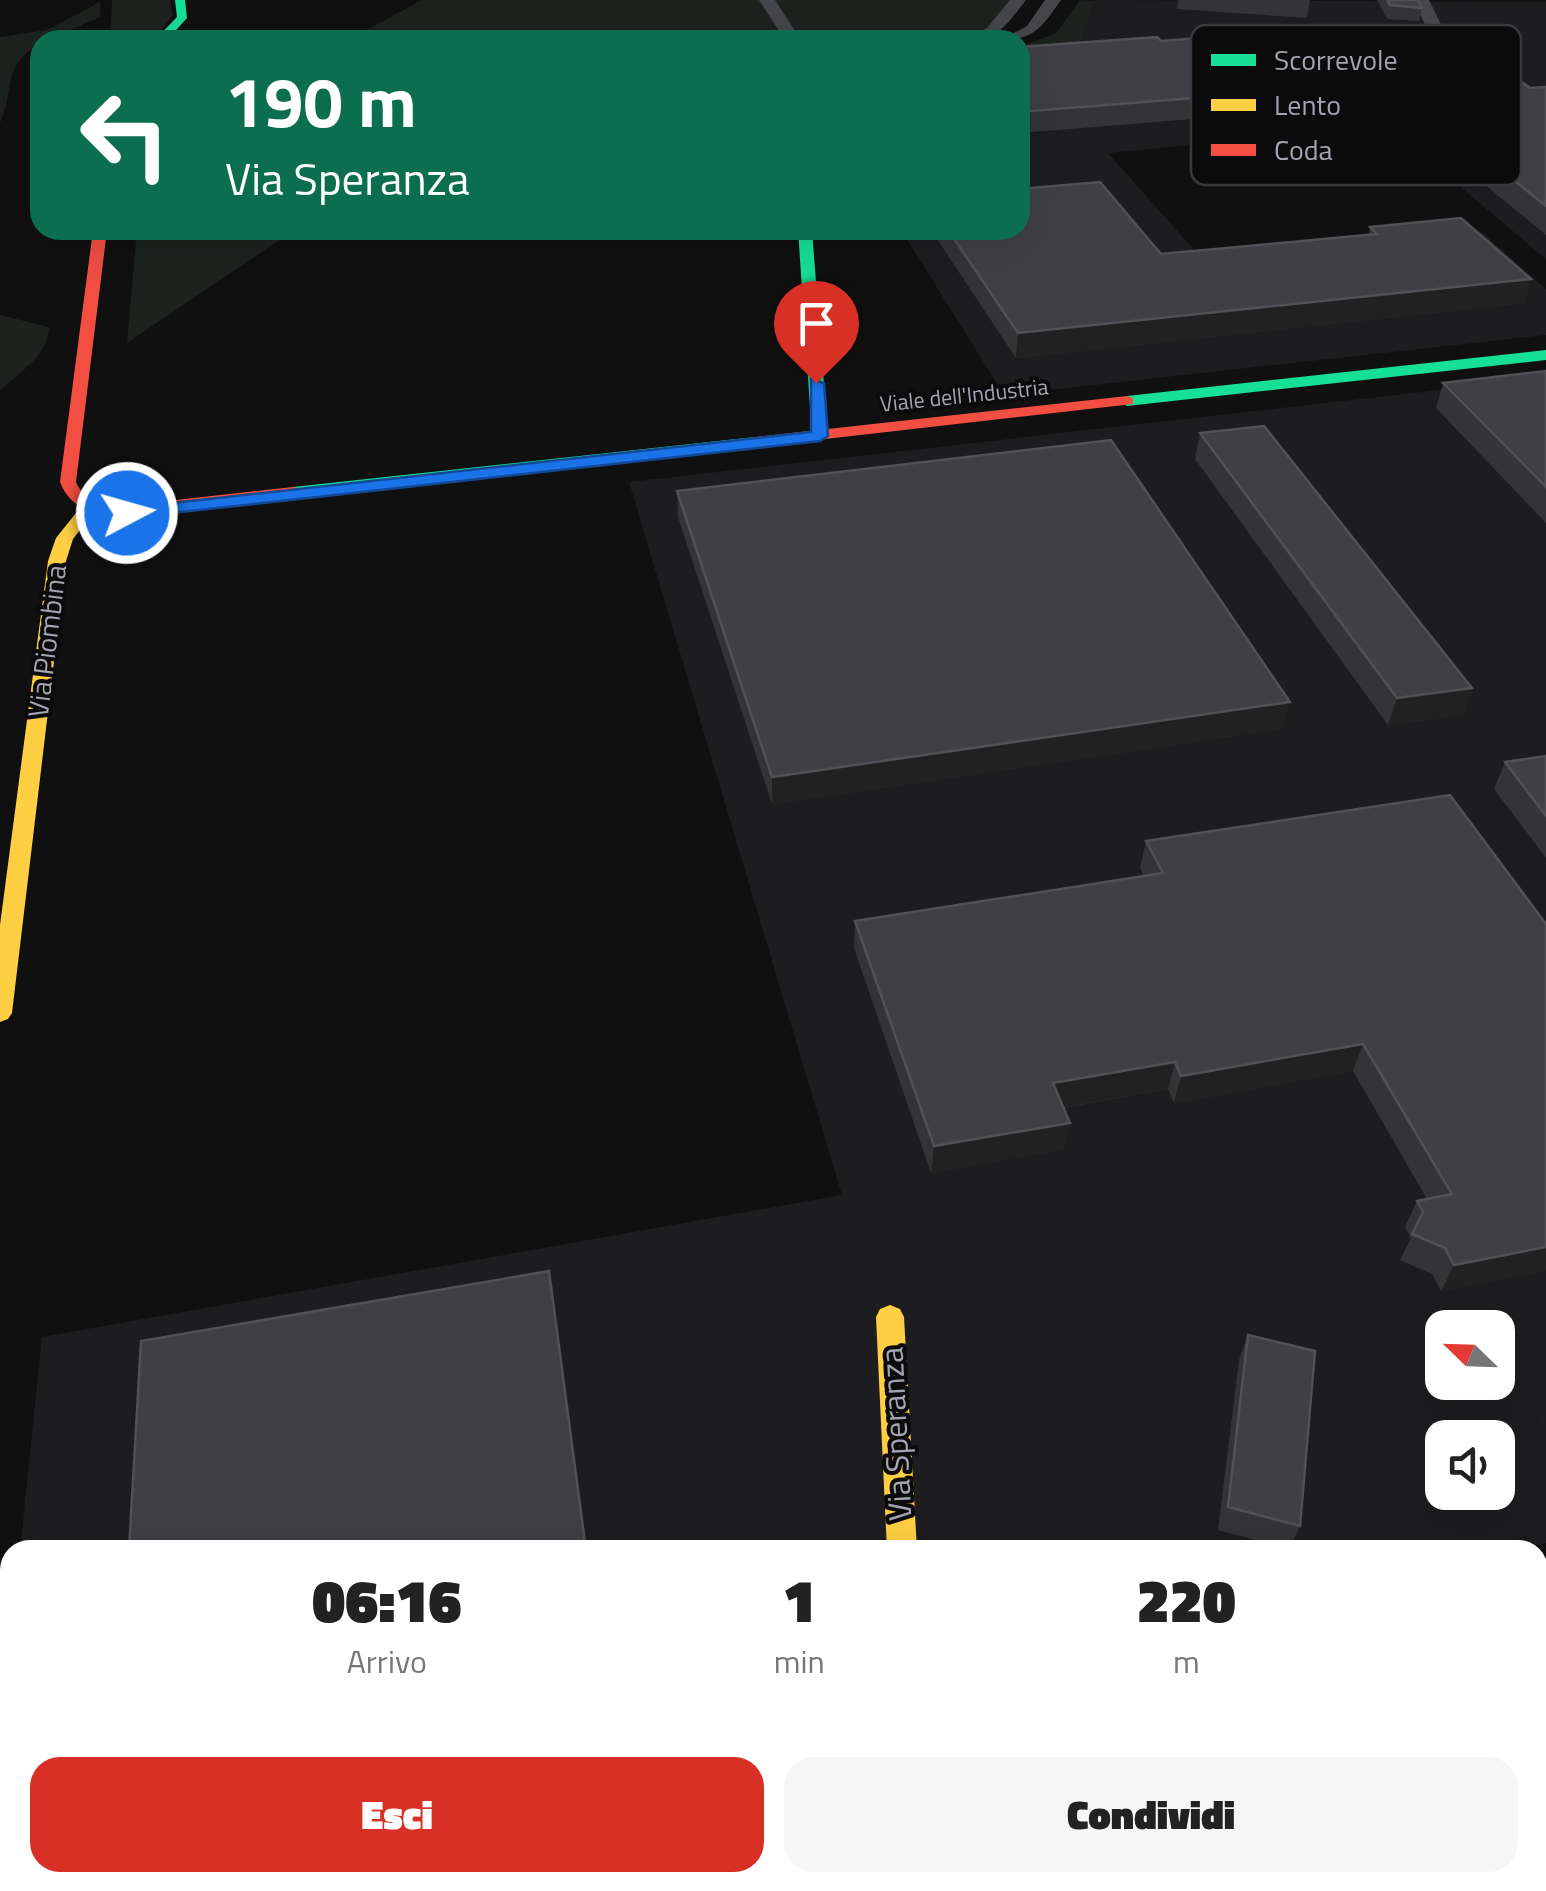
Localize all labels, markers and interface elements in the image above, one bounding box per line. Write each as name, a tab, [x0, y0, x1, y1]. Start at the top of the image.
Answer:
legend	[1191, 25, 1521, 185]
text: Scorrevole	[1274, 38, 1398, 81]
text: 190 m	[225, 48, 417, 154]
icon: left	[60, 70, 190, 200]
text: Lento	[1274, 83, 1341, 126]
text: Coda	[1274, 128, 1333, 171]
text: Via Speranza	[225, 144, 470, 212]
pin	[774, 281, 859, 384]
icon: arrive	[789, 296, 844, 351]
street label: Viale dell'Industria	[878, 369, 1050, 421]
position arrow	[75, 461, 179, 565]
street label: Via Piombina	[16, 562, 77, 720]
north arrow	[1425, 1310, 1515, 1400]
map controls	[1425, 1310, 1515, 1510]
street label: Via Speranza	[866, 1346, 924, 1522]
button: sound	[1425, 1420, 1515, 1510]
text: 06:16	[312, 1554, 461, 1645]
text: 1	[783, 1554, 816, 1645]
text: 220	[1137, 1554, 1236, 1645]
text: Arrivo	[347, 1637, 427, 1685]
text: min	[774, 1637, 825, 1685]
text: m	[1173, 1637, 1200, 1685]
button: Esci	[30, 1757, 764, 1872]
button: Condividi	[784, 1757, 1518, 1872]

